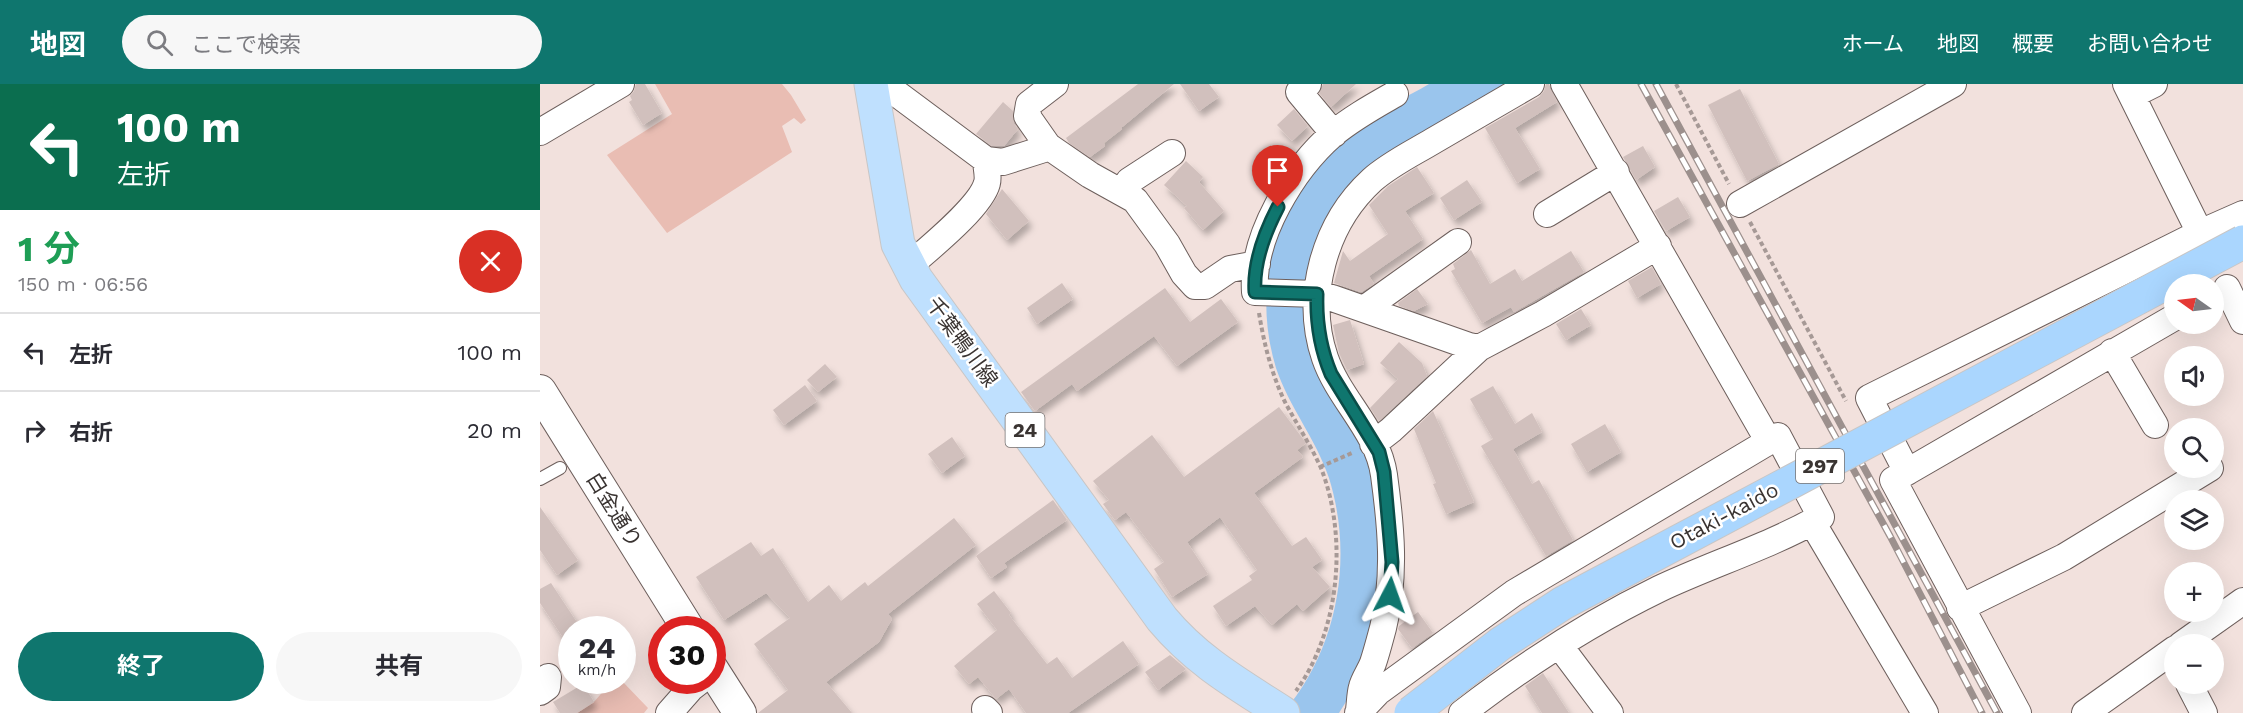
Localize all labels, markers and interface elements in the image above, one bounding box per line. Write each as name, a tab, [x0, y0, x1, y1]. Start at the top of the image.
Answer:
search box	[122, 15, 542, 69]
icon: search	[143, 26, 176, 59]
text: 地図	[30, 28, 86, 61]
text: ホーム	[1842, 31, 1904, 56]
text: 地図	[1937, 31, 1979, 56]
text: 概要	[2012, 31, 2054, 56]
text: お問い合わせ	[2087, 31, 2213, 56]
text: ここで検索	[191, 32, 301, 57]
text: 100 m	[117, 103, 241, 152]
icon: left	[18, 108, 96, 186]
pin	[1252, 145, 1303, 207]
icon: arrive	[1261, 154, 1294, 187]
text: 左折	[117, 159, 171, 191]
text: 1 分	[18, 228, 80, 270]
button: close	[459, 230, 522, 293]
text: 150 m · 06:56	[18, 272, 148, 296]
north arrow	[2164, 274, 2224, 334]
map controls	[2164, 274, 2224, 694]
street label: 千葉鴨川線	[921, 292, 1003, 392]
icon: left	[18, 336, 51, 369]
text: 100 m	[458, 340, 522, 365]
text: 左折	[69, 342, 113, 367]
button: sound	[2164, 346, 2224, 406]
road number: 24	[1006, 413, 1044, 447]
icon: right	[18, 414, 51, 447]
text: 20 m	[467, 418, 522, 443]
button: search	[2164, 418, 2224, 478]
text: 右折	[69, 420, 113, 445]
road number: 297	[1796, 449, 1844, 483]
street label: 白金通り	[582, 467, 647, 552]
street label: Otaki-kaido	[1665, 476, 1782, 555]
button: layers	[2164, 490, 2224, 550]
button: +	[2164, 562, 2224, 622]
position arrow	[1358, 563, 1422, 627]
speed limit sign: 30	[648, 616, 726, 694]
text: 24	[579, 630, 615, 665]
button: 終了	[18, 632, 264, 701]
button: 共有	[276, 632, 522, 701]
button: −	[2164, 634, 2224, 694]
text: km/h	[578, 661, 616, 679]

